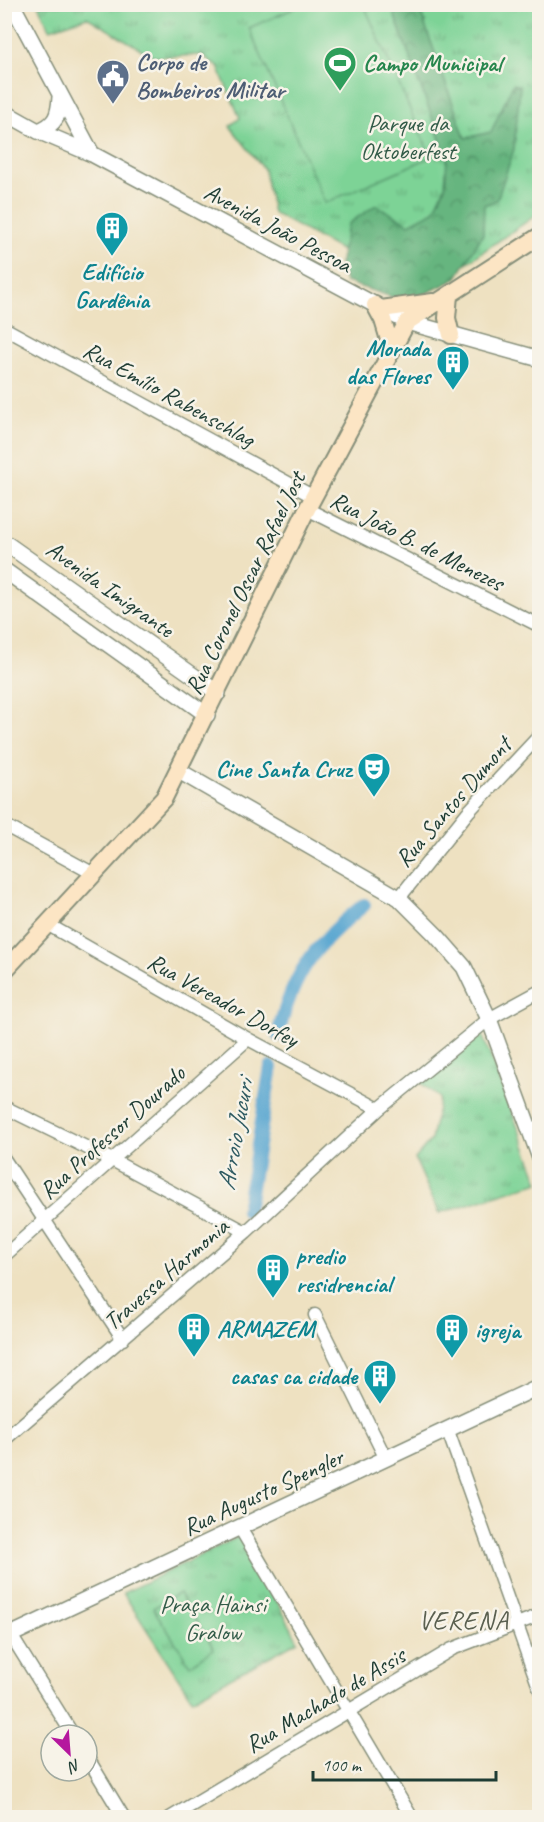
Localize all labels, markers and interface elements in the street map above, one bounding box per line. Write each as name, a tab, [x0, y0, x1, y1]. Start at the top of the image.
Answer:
sports icon: Campo Municipal	[322, 45, 358, 92]
place label: Corpo de Bombeiros Militar	[136, 47, 287, 105]
place label: Campo Municipal	[363, 48, 506, 78]
public building icon: Corpo de Bombeiros Militar	[95, 58, 131, 105]
park label: Parque da Oktoberfest	[360, 108, 458, 166]
street label: Avenida João Pessoa	[199, 177, 358, 280]
building icon: Edifício Gardênia	[94, 210, 130, 257]
place label: Edifício Gardênia	[75, 257, 151, 315]
place label: Morada das Flores	[346, 333, 433, 391]
street label: Rua Emílio Rabenschlag	[78, 335, 262, 455]
building icon: Morada das Flores	[435, 344, 471, 391]
street label: Rua Coronel Oscar Rafael Jost	[178, 465, 313, 699]
street label: Rua João B. de Menezes	[325, 484, 511, 599]
street label: Avenida Imigrante	[40, 534, 181, 645]
street label: Rua Santos Dumont	[388, 728, 520, 873]
theatre icon: Cine Santa Cruz	[356, 751, 392, 798]
place label: Cine Santa Cruz	[216, 754, 353, 784]
street label: Rua Vereador Dorfey	[142, 946, 305, 1055]
street label: Rua Professor Dourado	[33, 1058, 192, 1205]
water label: Arroio Jucuri	[209, 1071, 262, 1193]
street label: Travessa Harmonia	[97, 1210, 236, 1337]
place label: predio residrencial	[296, 1241, 396, 1299]
building icon: predio residrencial	[255, 1252, 291, 1299]
building icon: ARMAZEM	[176, 1311, 212, 1358]
building icon: igreja	[434, 1312, 470, 1359]
place label: ARMAZEM	[217, 1314, 318, 1344]
place label: igreja	[475, 1315, 522, 1345]
building icon: casas ca cidade	[362, 1358, 398, 1405]
place label: casas ca cidade	[230, 1361, 359, 1391]
street label: Rua Augusto Spengler	[178, 1441, 350, 1542]
park label: Praça Hainsi Gralow	[160, 1589, 269, 1647]
district label: VERENA	[419, 1604, 510, 1637]
street label: Rua Machado de Assis	[240, 1639, 413, 1760]
north arrow	[39, 1723, 99, 1783]
scale bar	[313, 1744, 496, 1782]
text: 100 m	[322, 1754, 363, 1776]
text: N	[63, 1755, 84, 1778]

